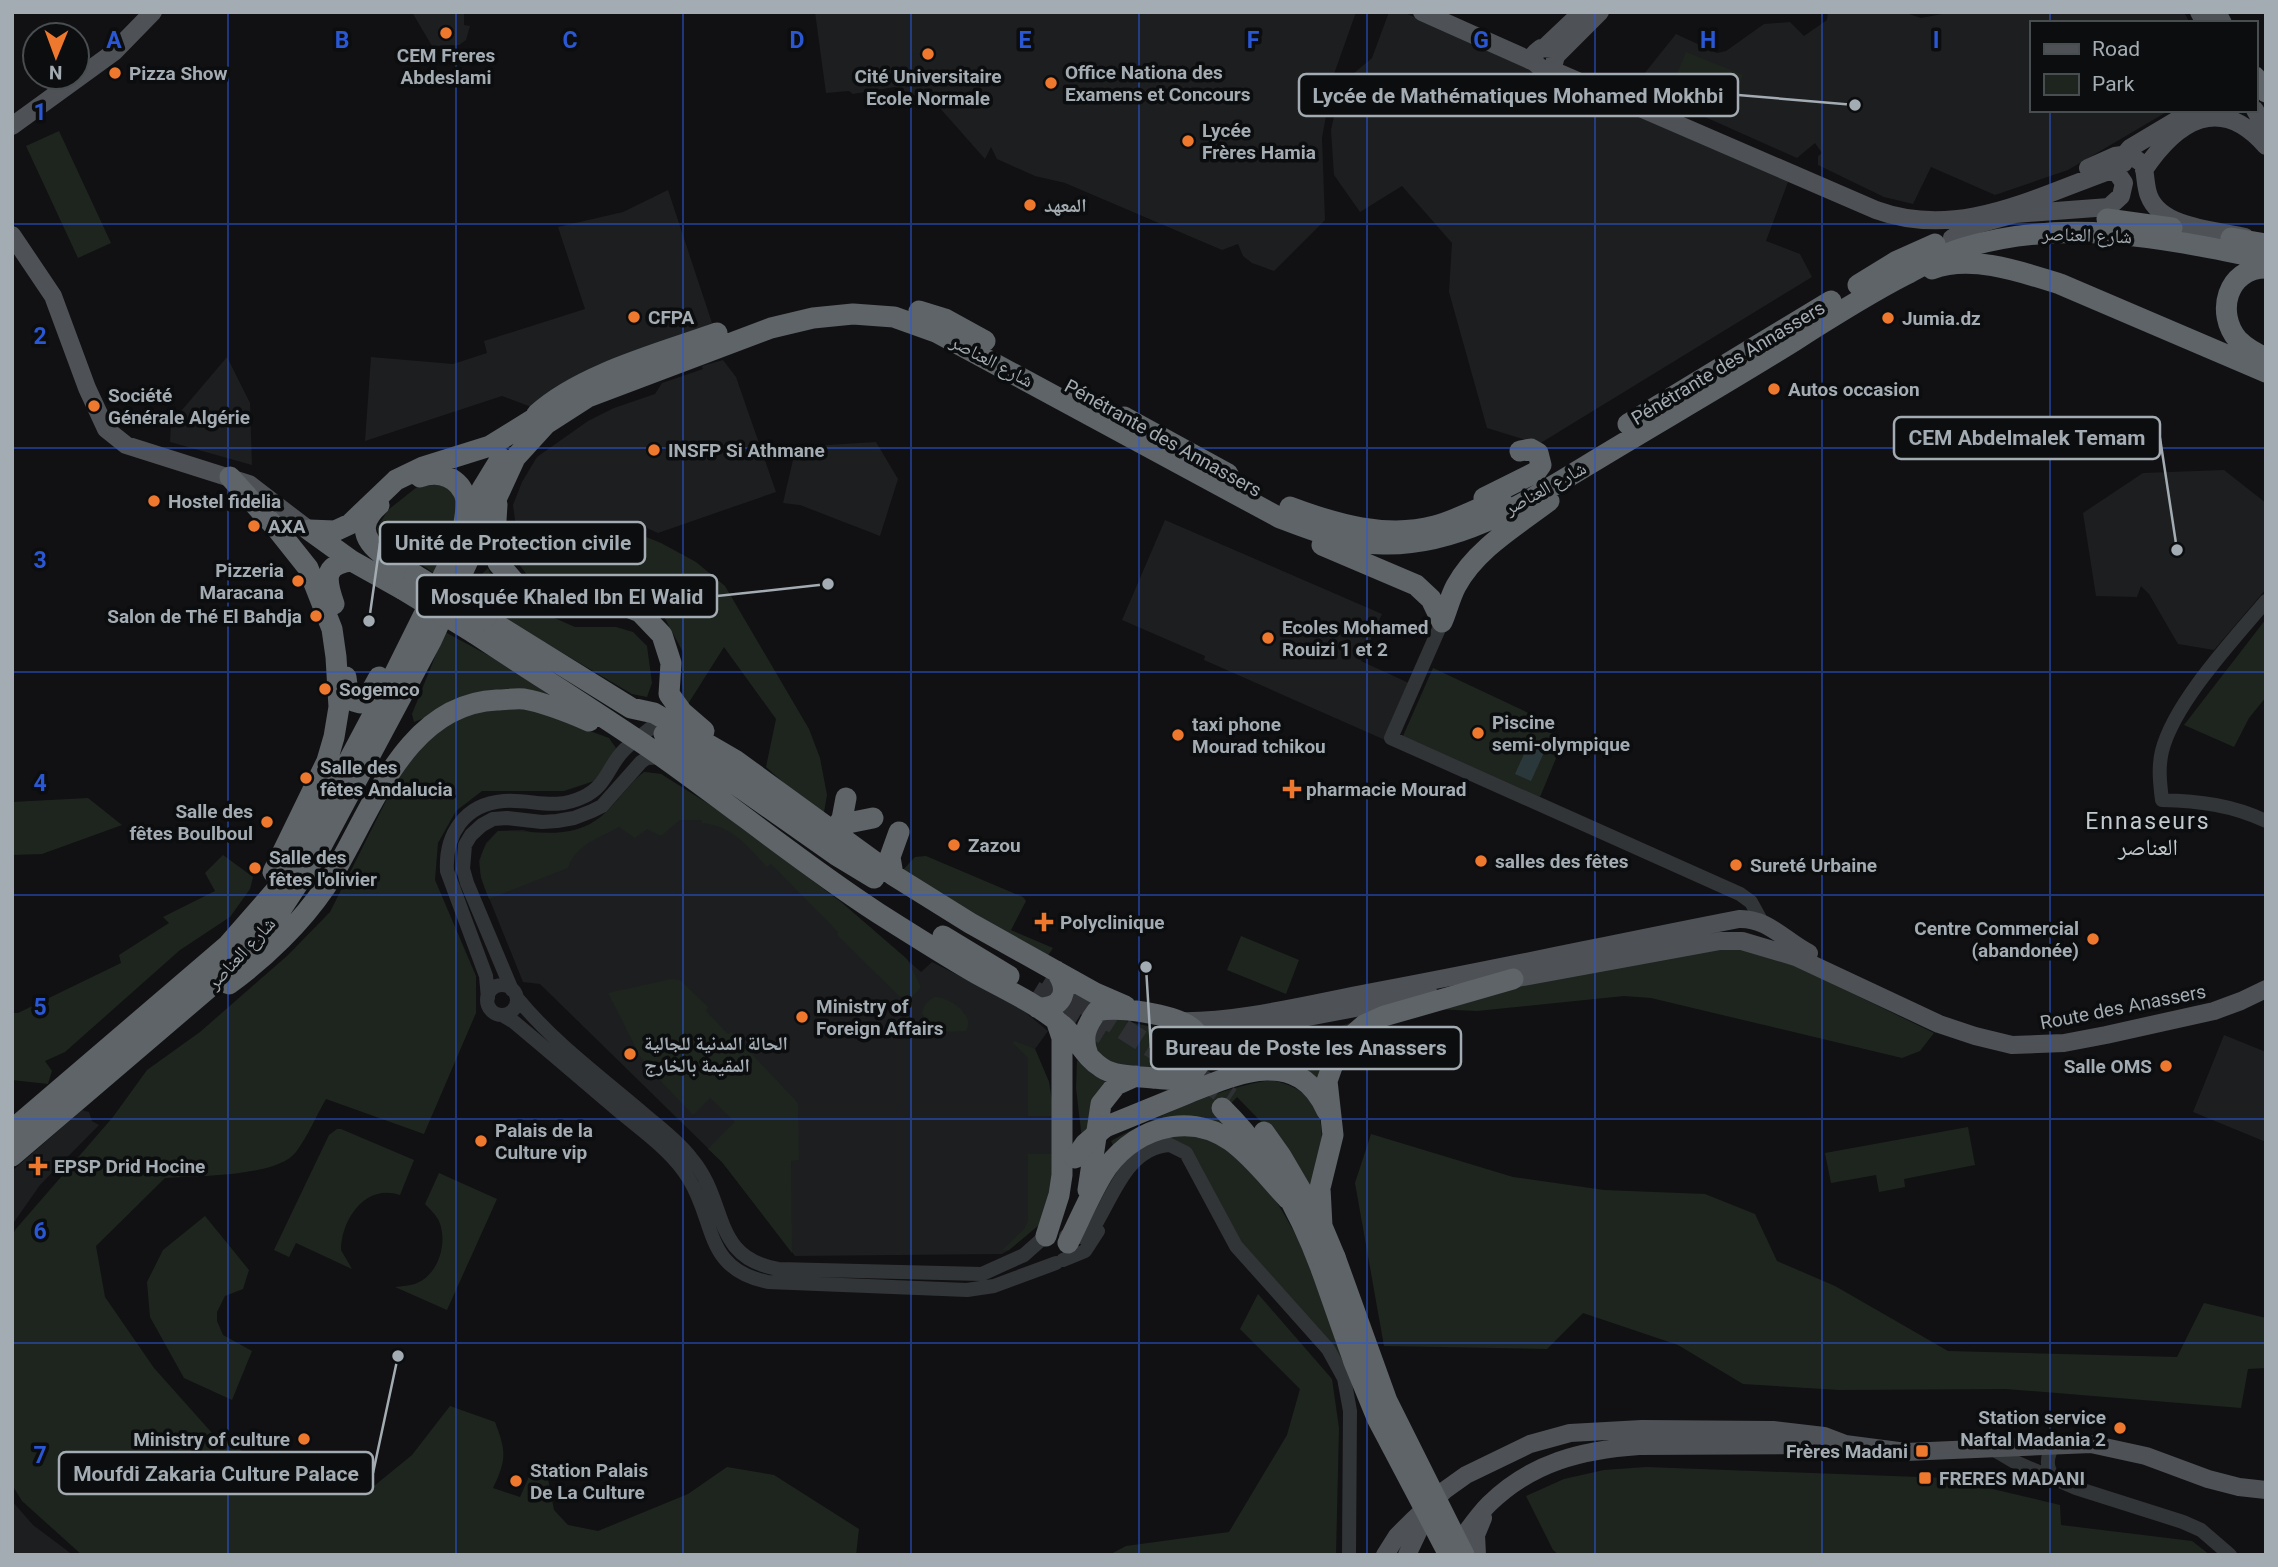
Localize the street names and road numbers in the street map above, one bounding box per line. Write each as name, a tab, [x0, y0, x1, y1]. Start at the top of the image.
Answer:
street label: شارع العناصر	[2041, 222, 2132, 248]
street label: Pénétrante des Annassers	[1627, 296, 1829, 430]
street label: شارع العناصر	[946, 329, 1037, 392]
street label: Pénétrante des Annassers	[1061, 374, 1265, 502]
street label: شارع العناصر	[1499, 456, 1590, 520]
street label: شارع العناصر	[201, 912, 280, 995]
street label: Route des Anassers	[2038, 980, 2208, 1034]

